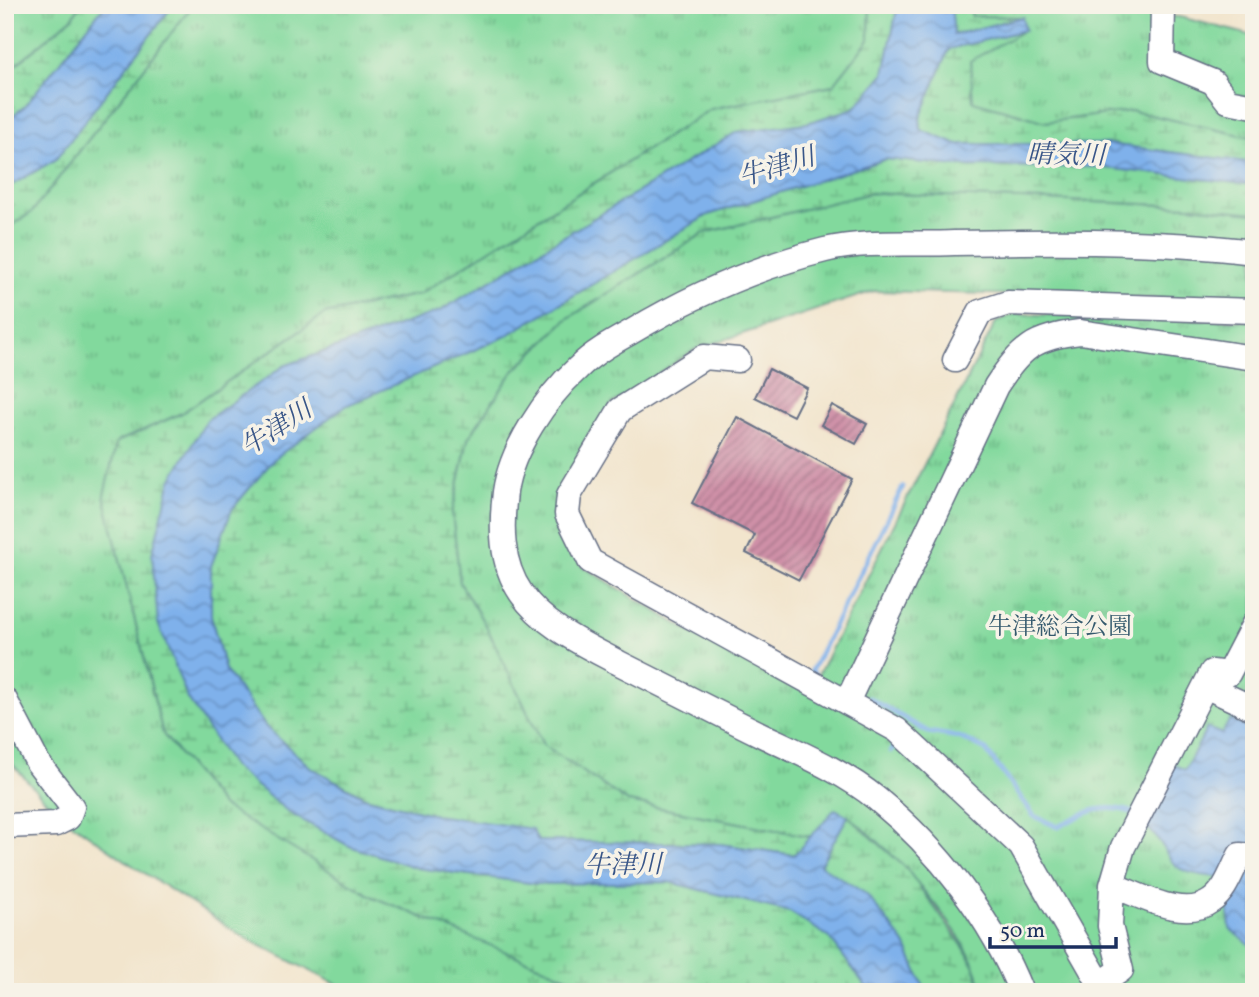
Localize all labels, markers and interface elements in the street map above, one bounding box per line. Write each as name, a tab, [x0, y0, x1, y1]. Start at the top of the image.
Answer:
water label: 晴気川	[1027, 137, 1108, 175]
water label: 牛津川	[734, 139, 822, 197]
water label: 牛津川	[234, 391, 322, 465]
park label: 牛津総合公園	[988, 611, 1132, 645]
water label: 牛津川	[584, 847, 665, 885]
scale bar	[990, 906, 1116, 950]
text: 50 m	[1000, 917, 1045, 946]

